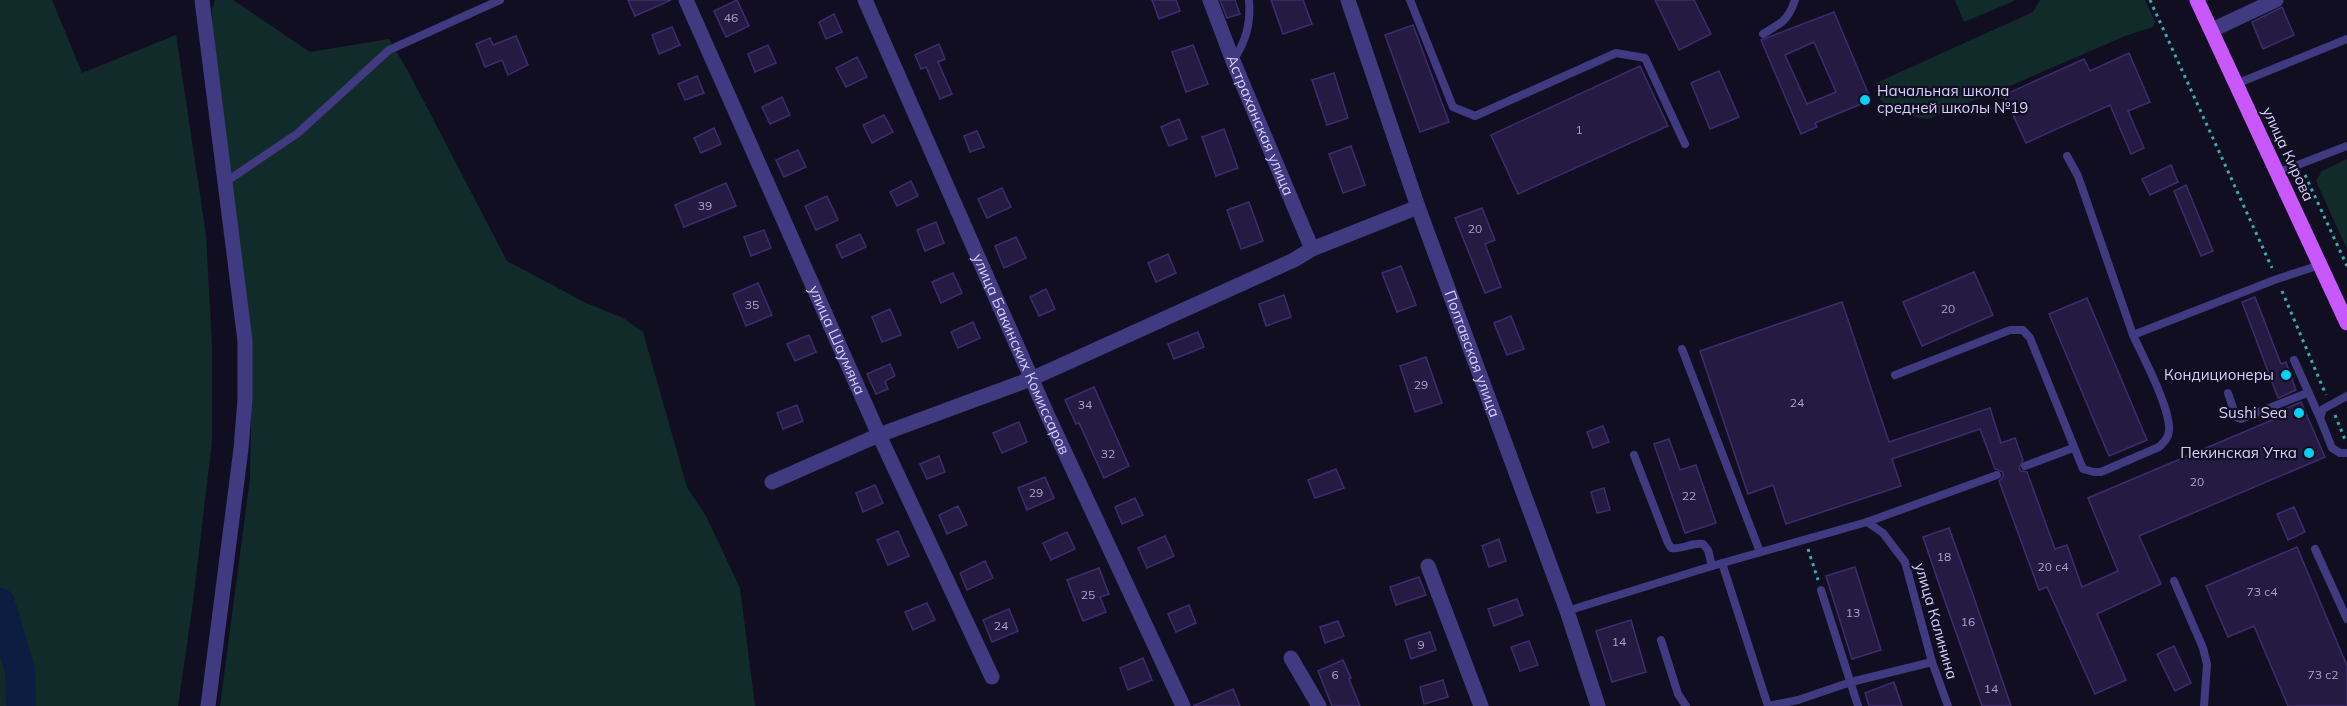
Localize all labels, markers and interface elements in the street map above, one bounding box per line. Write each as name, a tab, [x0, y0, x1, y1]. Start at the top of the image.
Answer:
house number: 46	[724, 10, 738, 25]
street label: Астраханская улица	[1223, 52, 1298, 198]
place label: Начальная школа средней школы №19	[1877, 81, 2028, 117]
marker: Начальная школа средней школы №19	[1858, 93, 1872, 107]
street label: улица Кирова	[2258, 104, 2319, 204]
house number: 1	[1575, 122, 1583, 137]
house number: 39	[698, 198, 712, 213]
house number: 20	[1468, 221, 1482, 236]
street label: улица Бакинских Комиссаров	[969, 251, 1074, 457]
street label: улица Шаумяна	[805, 282, 870, 397]
street label: Полтавская улица	[1441, 288, 1505, 420]
house number: 35	[745, 297, 759, 312]
house number: 20	[1941, 301, 1955, 316]
place label: Кондиционеры	[2164, 365, 2274, 384]
marker: Кондиционеры	[2279, 368, 2293, 382]
house number: 29	[1414, 377, 1428, 392]
house number: 24	[1790, 395, 1804, 410]
house number: 34	[1078, 397, 1092, 412]
place label: Sushi Sea	[2219, 403, 2287, 422]
marker: Sushi Sea	[2292, 406, 2306, 420]
place label: Пекинская Утка	[2180, 443, 2297, 462]
house number: 32	[1101, 446, 1115, 461]
marker: Пекинская Утка	[2302, 446, 2316, 460]
house number: 20	[2190, 474, 2204, 489]
house number: 29	[1029, 485, 1043, 500]
house number: 22	[1682, 488, 1696, 503]
house number: 18	[1937, 549, 1951, 564]
house number: 20 с4	[2038, 559, 2068, 574]
street label: улица Калинина	[1911, 560, 1962, 681]
house number: 73 с4	[2247, 584, 2277, 599]
house number: 25	[1081, 587, 1095, 602]
house number: 13	[1846, 605, 1860, 620]
house number: 16	[1961, 614, 1975, 629]
house number: 24	[994, 618, 1008, 633]
house number: 14	[1612, 634, 1626, 649]
house number: 9	[1417, 637, 1425, 652]
house number: 6	[1331, 667, 1339, 682]
house number: 73 с2	[2308, 667, 2338, 682]
house number: 14	[1984, 681, 1998, 696]

